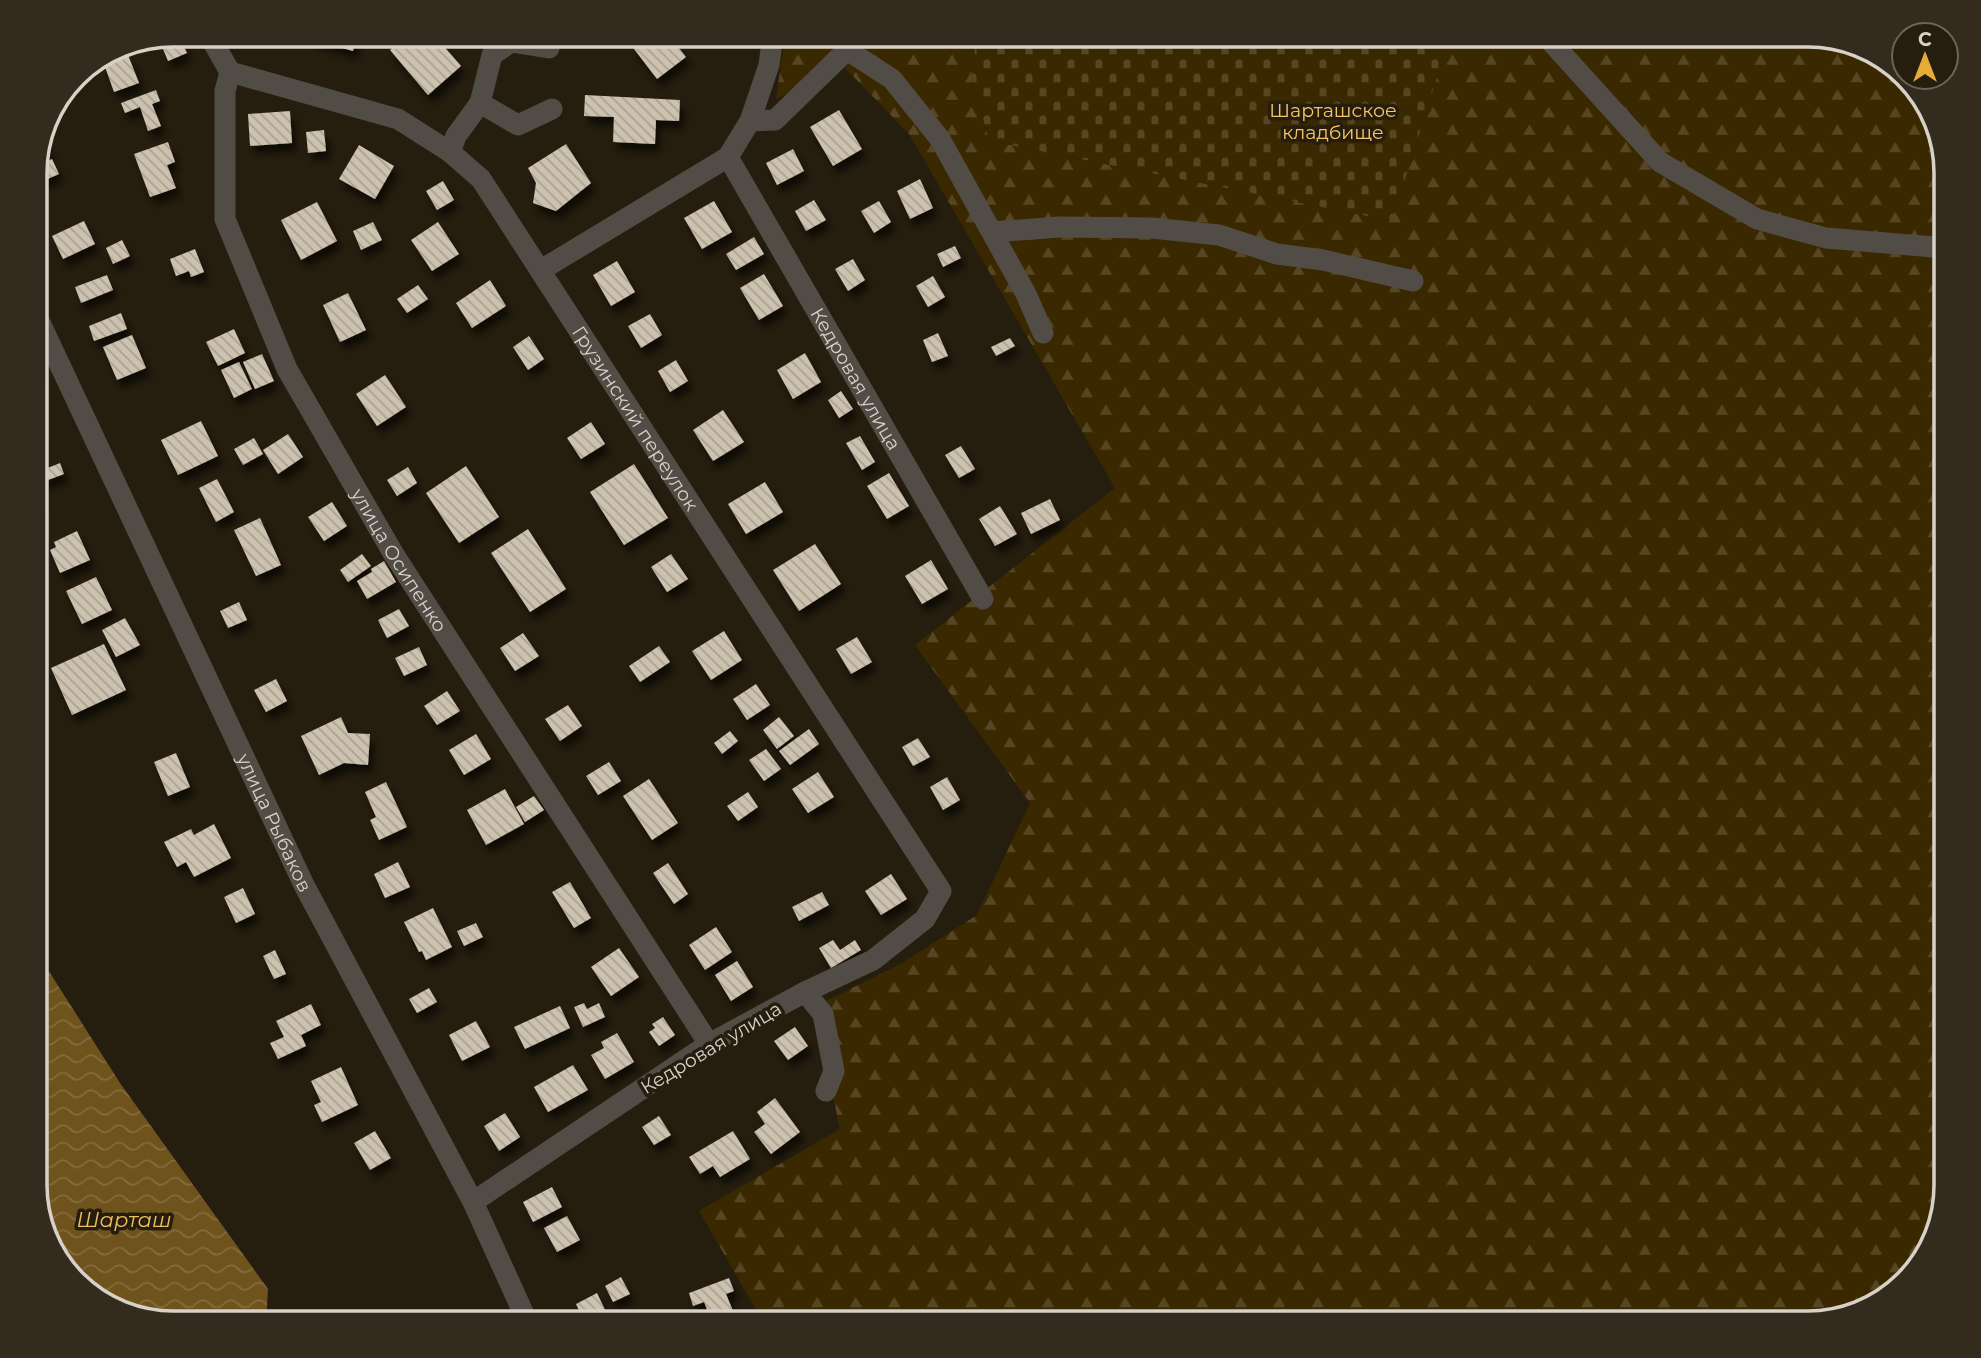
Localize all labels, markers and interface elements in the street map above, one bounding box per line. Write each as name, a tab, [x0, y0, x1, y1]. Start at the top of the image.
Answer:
north arrow	[1890, 21, 1960, 91]
text: С	[1918, 28, 1932, 51]
park label: Шарташское кладбище	[1269, 99, 1397, 144]
street label: Кедровая улица	[806, 304, 906, 454]
street label: Грузинский переулок	[567, 322, 704, 515]
street label: улица Осипенко	[346, 483, 452, 636]
street label: улица Рыбаков	[232, 749, 317, 896]
street label: Кедровая улица	[636, 997, 786, 1099]
water label: Шарташ	[77, 1207, 171, 1232]

